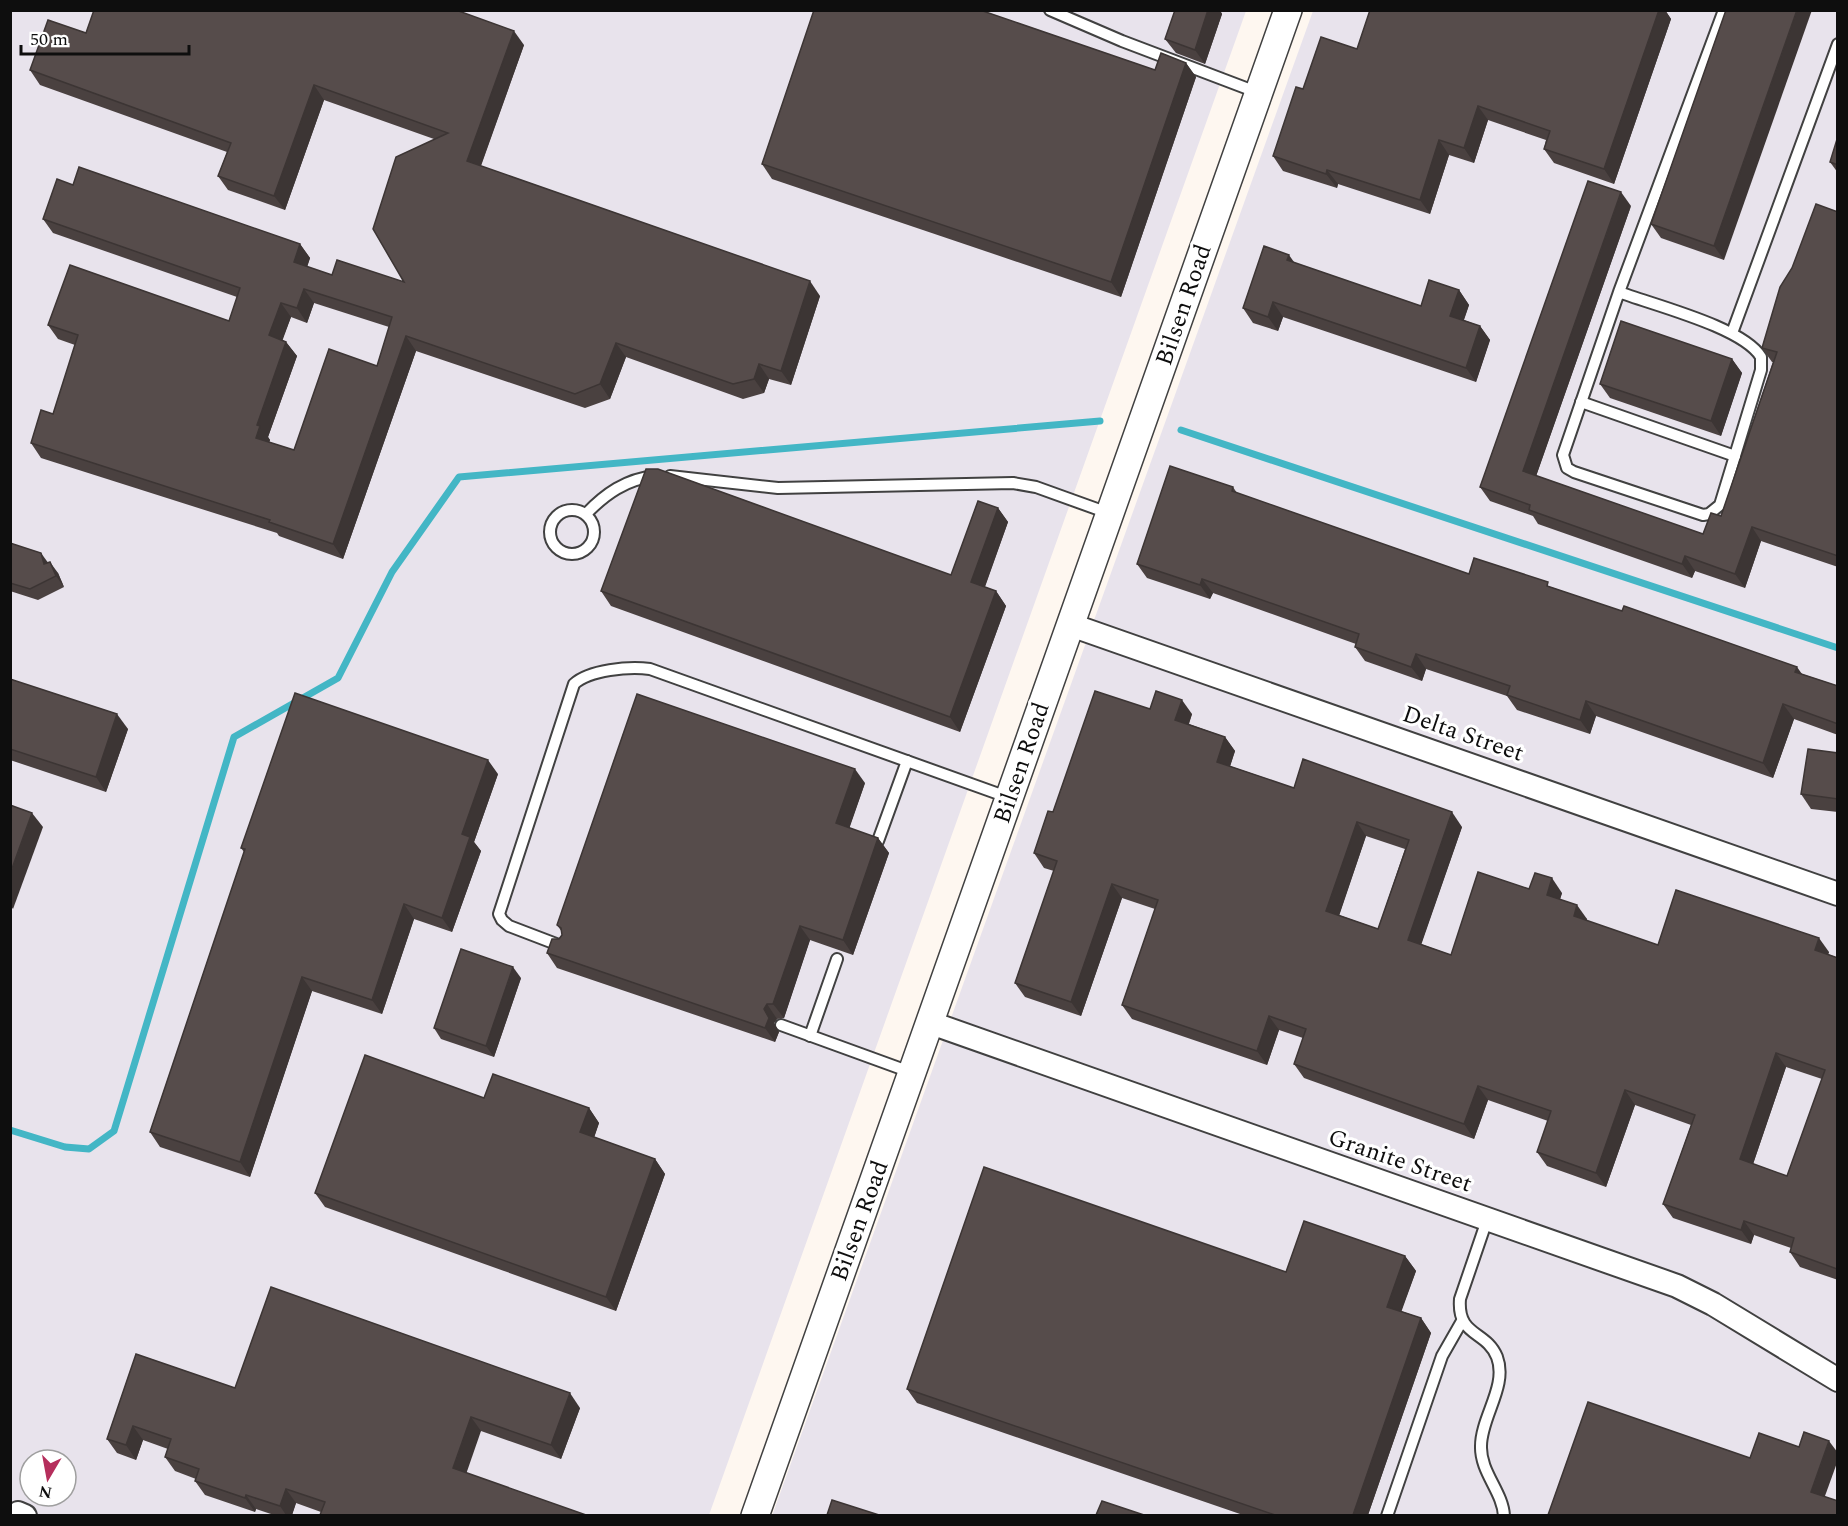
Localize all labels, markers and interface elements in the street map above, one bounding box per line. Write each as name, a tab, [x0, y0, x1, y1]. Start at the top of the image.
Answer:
scale bar	[21, 18, 189, 56]
text: 50 m	[30, 26, 68, 53]
street label: Bilsen Road	[1146, 239, 1222, 371]
street label: Delta Street	[1397, 696, 1529, 772]
street label: Bilsen Road	[984, 697, 1060, 829]
street label: Granite Street	[1323, 1119, 1477, 1203]
street label: Bilsen Road	[821, 1155, 899, 1287]
north arrow	[18, 1448, 78, 1508]
text: N	[37, 1479, 54, 1505]

